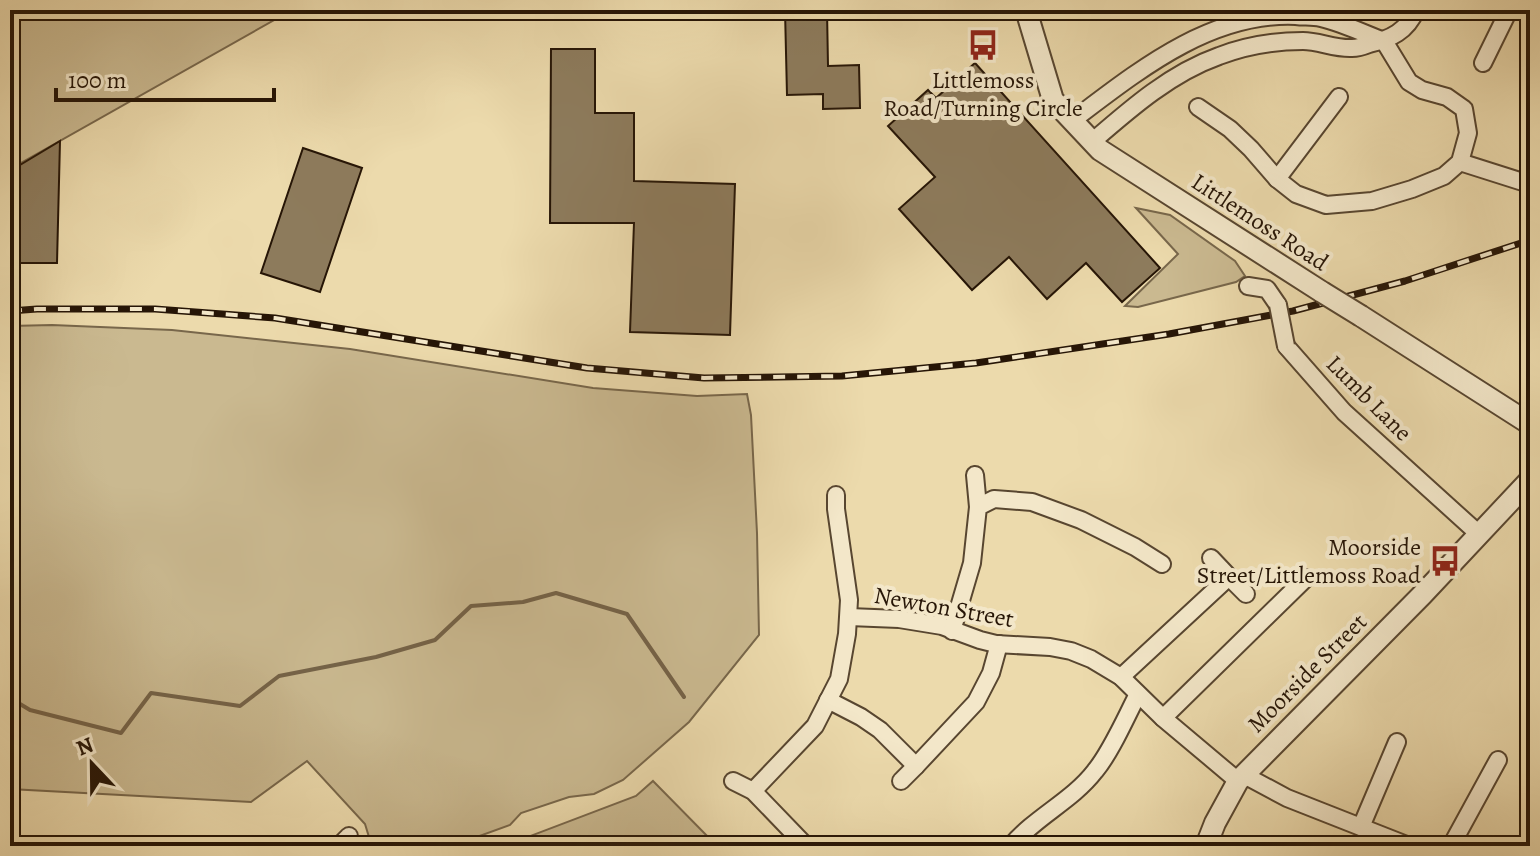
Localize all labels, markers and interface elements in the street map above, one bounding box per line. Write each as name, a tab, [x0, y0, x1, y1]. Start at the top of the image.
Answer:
bus stop icon: Littlemoss Road/Turning Circle	[966, 28, 1000, 62]
scale bar	[56, 52, 274, 102]
text: 100 m	[68, 64, 127, 96]
place label: Littlemoss Road/Turning Circle	[883, 64, 1083, 124]
street label: Littlemoss Road	[1185, 166, 1335, 278]
street label: Lumb Lane	[1319, 348, 1419, 448]
place label: Moorside Street/Littlemoss Road	[1197, 531, 1421, 591]
bus stop icon: Moorside Street/Littlemoss Road	[1428, 544, 1462, 578]
street label: Newton Street	[872, 579, 1016, 635]
street label: Moorside Street	[1240, 606, 1374, 740]
north arrow	[52, 724, 132, 804]
text: N	[72, 729, 98, 763]

